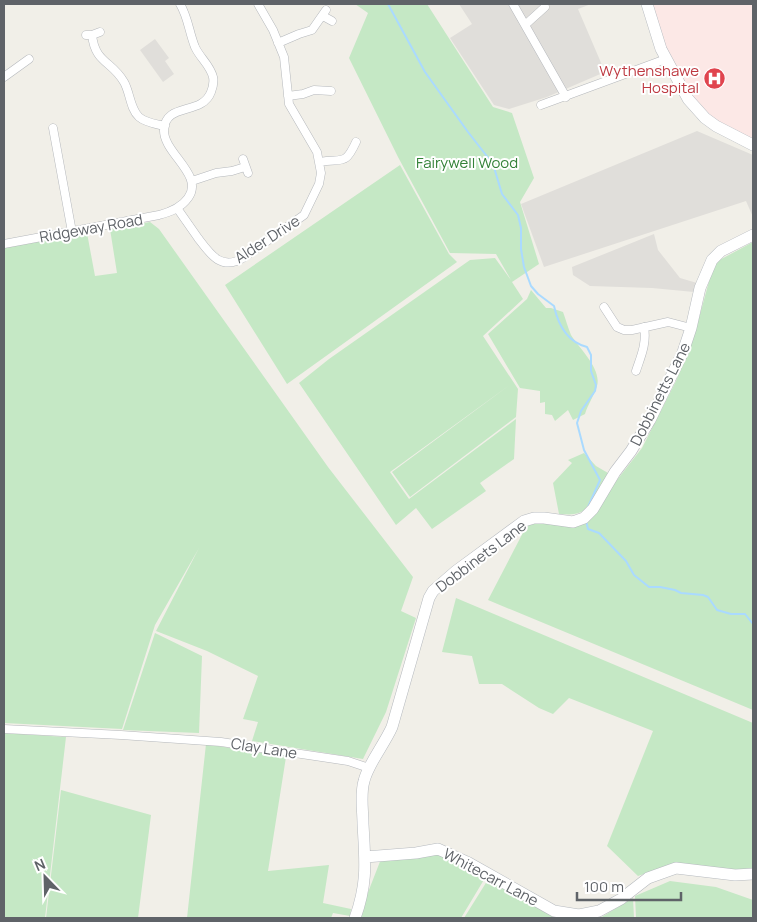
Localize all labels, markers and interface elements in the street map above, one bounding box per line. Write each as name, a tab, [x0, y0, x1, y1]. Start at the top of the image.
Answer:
place label: Wythenshawe Hospital	[599, 60, 699, 98]
hospital icon: Wythenshawe Hospital	[703, 67, 727, 91]
park label: Fairywell Wood	[416, 152, 518, 173]
street label: Ridgeway Road	[38, 209, 144, 247]
street label: Alder Drive	[230, 210, 304, 268]
street label: Dobbinetts Lane	[625, 338, 695, 449]
street label: Dobbinets Lane	[431, 515, 531, 597]
street label: Clay Lane	[229, 732, 299, 764]
street label: Whitecarr Lane	[440, 843, 542, 911]
north arrow	[20, 852, 70, 902]
text: N	[31, 854, 48, 875]
scale bar	[577, 870, 681, 902]
text: 100 m	[584, 876, 624, 897]

